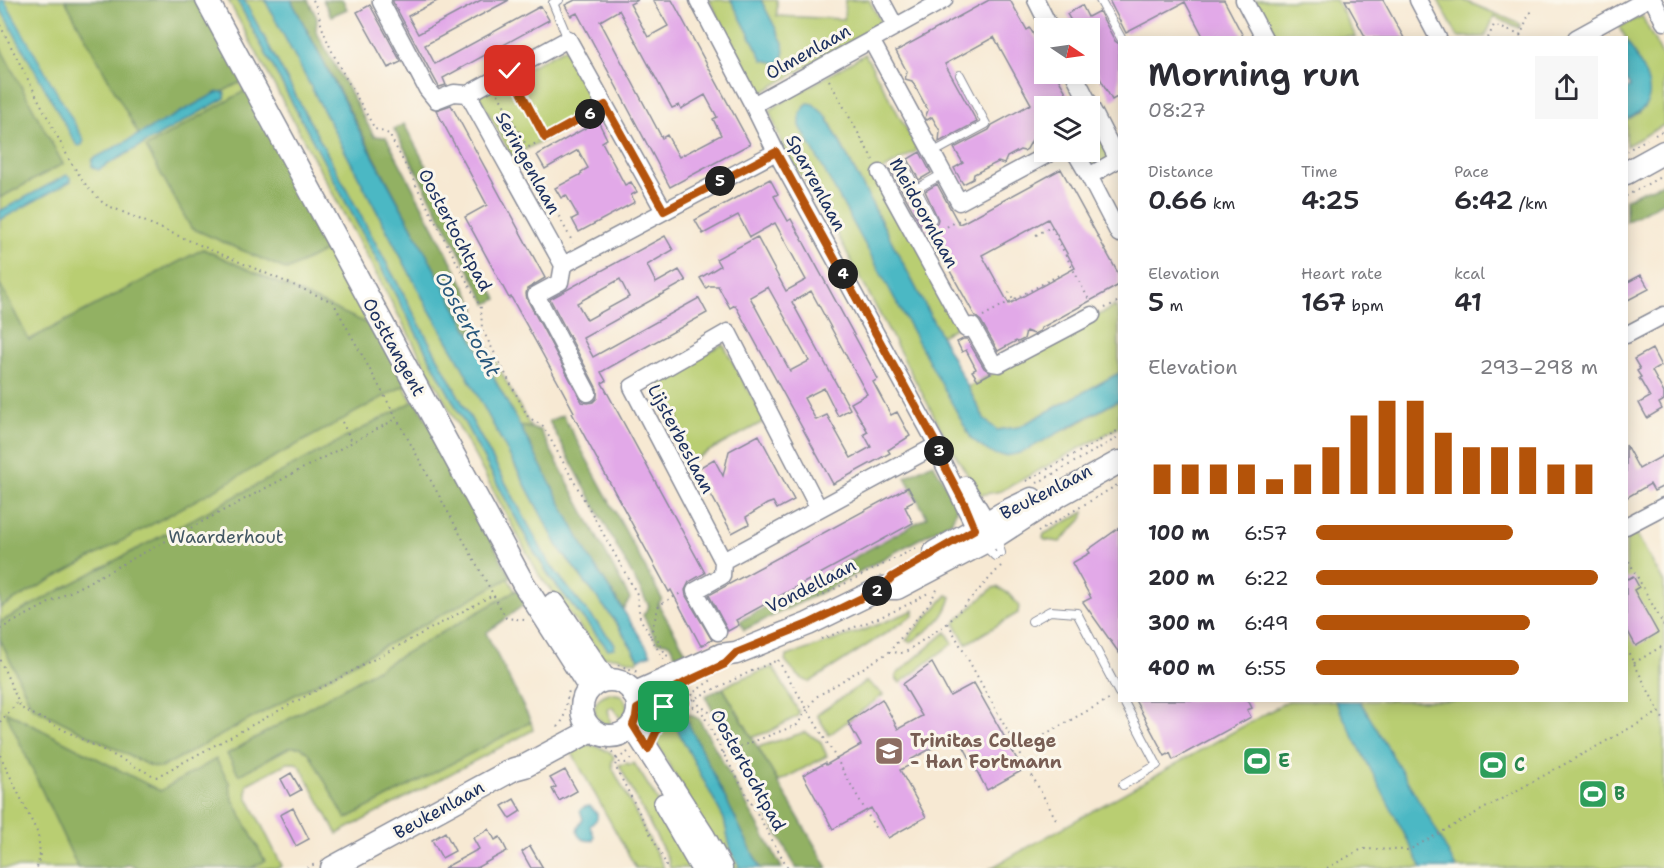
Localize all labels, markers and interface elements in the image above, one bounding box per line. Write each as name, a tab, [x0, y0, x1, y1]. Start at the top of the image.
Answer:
north arrow	[1034, 18, 1100, 84]
map controls	[1034, 18, 1100, 162]
street label: Olmenlaan	[761, 19, 855, 85]
pin	[484, 45, 535, 96]
text: Morning run	[1148, 52, 1360, 97]
icon: check	[493, 54, 526, 87]
button: share	[1535, 56, 1598, 119]
button: layers	[1034, 96, 1100, 162]
text: 08:27	[1148, 97, 1206, 123]
pin: 6	[575, 99, 605, 129]
text: 6	[584, 103, 596, 124]
street label: Seringenlaan	[490, 107, 566, 219]
street label: Sparrenlaan	[781, 131, 851, 235]
street label: Meidoornlaan	[884, 154, 964, 272]
text: Distance	[1148, 161, 1214, 182]
text: Time	[1301, 161, 1338, 182]
text: Pace	[1454, 161, 1489, 182]
street label: Oostertochtpad	[413, 165, 497, 295]
pin: 5	[705, 166, 735, 196]
text: 5	[715, 170, 725, 191]
text: 0.66	[1148, 182, 1207, 217]
text: 4:25	[1301, 182, 1359, 217]
text: 6:42	[1454, 182, 1514, 217]
text: km	[1207, 193, 1235, 214]
text: /km	[1514, 193, 1548, 214]
pin: 4	[828, 259, 858, 289]
text: 4	[837, 263, 849, 284]
text: Elevation	[1148, 263, 1220, 284]
text: Heart rate	[1301, 263, 1383, 284]
text: kcal	[1454, 263, 1485, 284]
water label: Oostertocht	[429, 267, 507, 382]
text: 5	[1148, 284, 1164, 319]
text: 167	[1301, 284, 1346, 319]
text: 41	[1454, 284, 1482, 319]
street label: Oosttangent	[357, 294, 431, 401]
text: m	[1164, 295, 1183, 316]
text: bpm	[1346, 295, 1384, 316]
text: Elevation	[1148, 354, 1238, 380]
text: 293–298 m	[1479, 354, 1598, 380]
street label: Lijsterbeslaan	[642, 380, 720, 498]
pin: 3	[924, 436, 954, 466]
text: 3	[933, 440, 945, 461]
street label: Beukenlaan	[996, 459, 1096, 525]
text: 100 m	[1148, 520, 1210, 546]
text: 6:57	[1244, 520, 1288, 546]
park label: Waarderhout	[168, 525, 284, 549]
street label: Vondellaan	[762, 553, 860, 619]
text: 200 m	[1148, 565, 1215, 591]
text: 6:22	[1244, 565, 1289, 591]
pin: 2	[862, 576, 892, 606]
text: 2	[871, 580, 883, 601]
text: 300 m	[1148, 610, 1215, 636]
text: 6:49	[1244, 610, 1289, 636]
text: 400 m	[1148, 655, 1215, 681]
text: 6:55	[1244, 655, 1286, 681]
pin	[638, 681, 689, 732]
icon: arrive	[647, 690, 680, 723]
street label: Oostertochtpad	[705, 705, 791, 835]
place label: Trinitas College - Han Fortmann	[910, 729, 1062, 774]
school or university icon: Trinitas College - Han Fortmann	[873, 735, 905, 767]
sports icon: E	[1241, 745, 1273, 777]
place label: E	[1278, 749, 1290, 773]
sports icon: C	[1477, 749, 1509, 781]
place label: C	[1514, 753, 1525, 777]
street label: Beukenlaan	[389, 775, 489, 845]
sports icon: B	[1577, 778, 1609, 810]
place label: B	[1614, 782, 1625, 806]

